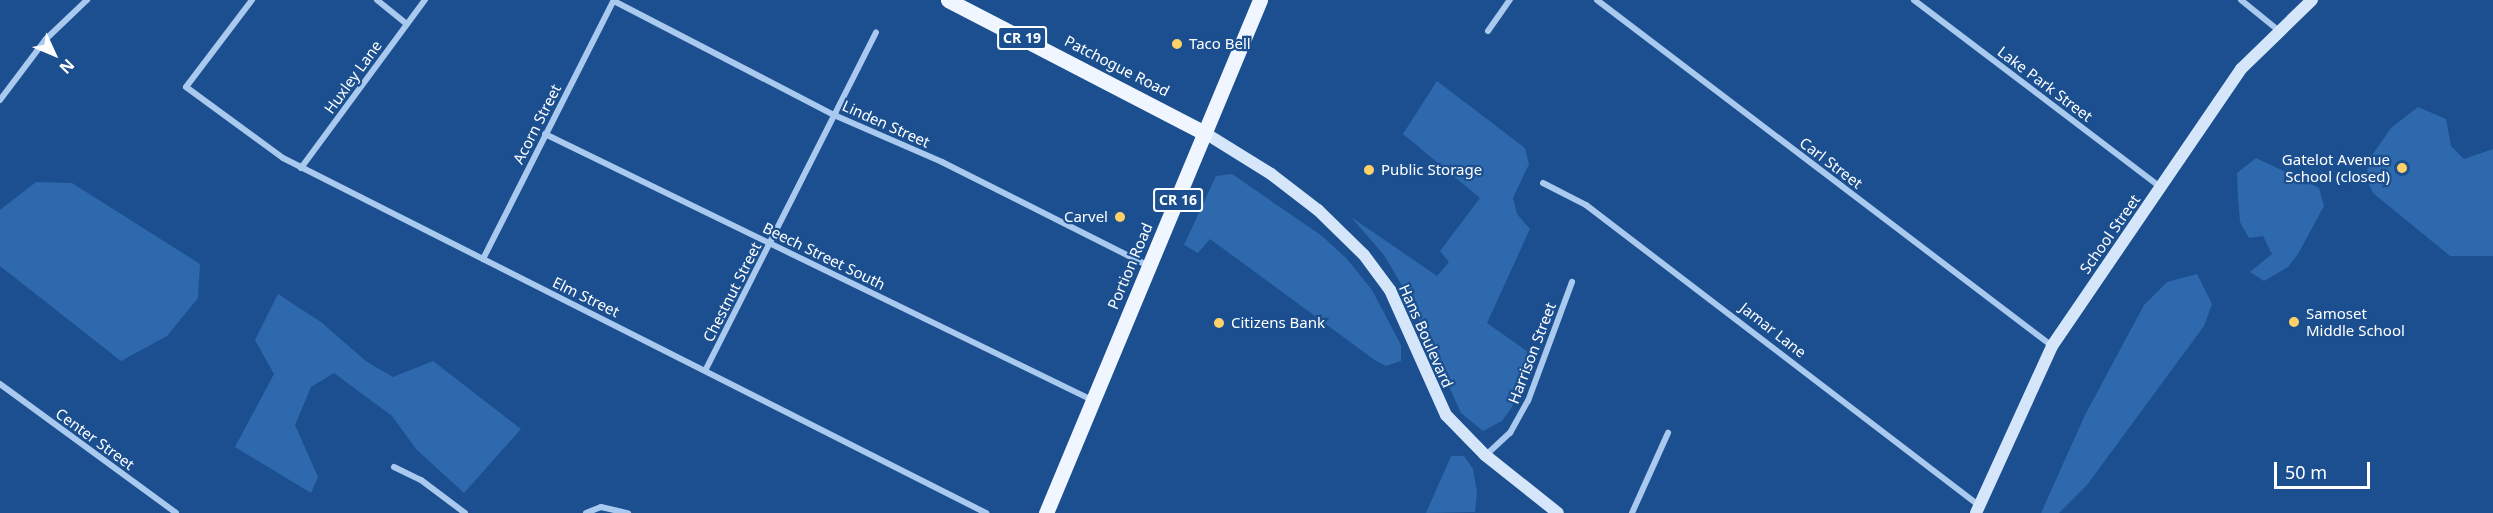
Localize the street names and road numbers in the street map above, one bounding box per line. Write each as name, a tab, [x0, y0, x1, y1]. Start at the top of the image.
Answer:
road number: CR 19	[996, 27, 1048, 49]
street label: Patchogue Road	[1062, 32, 1172, 100]
street label: Huxley Lane	[320, 37, 386, 117]
street label: Lake Park Street	[1994, 42, 2096, 126]
street label: Acorn Street	[509, 81, 565, 167]
street label: Linden Street	[840, 97, 932, 151]
street label: Carl Street	[1796, 134, 1866, 192]
road number: CR 16	[1152, 189, 1204, 211]
street label: School Street	[2076, 191, 2144, 277]
street label: Beech Street South	[760, 219, 888, 293]
street label: Portion Road	[1104, 220, 1156, 312]
street label: Chestnut Street	[699, 239, 765, 345]
street label: Elm Street	[550, 273, 622, 321]
street label: Hans Boulevard	[1395, 282, 1457, 390]
street label: Jamar Lane	[1736, 299, 1810, 361]
street label: Harrison Street	[1504, 300, 1560, 406]
street label: Center Street	[52, 404, 138, 474]

